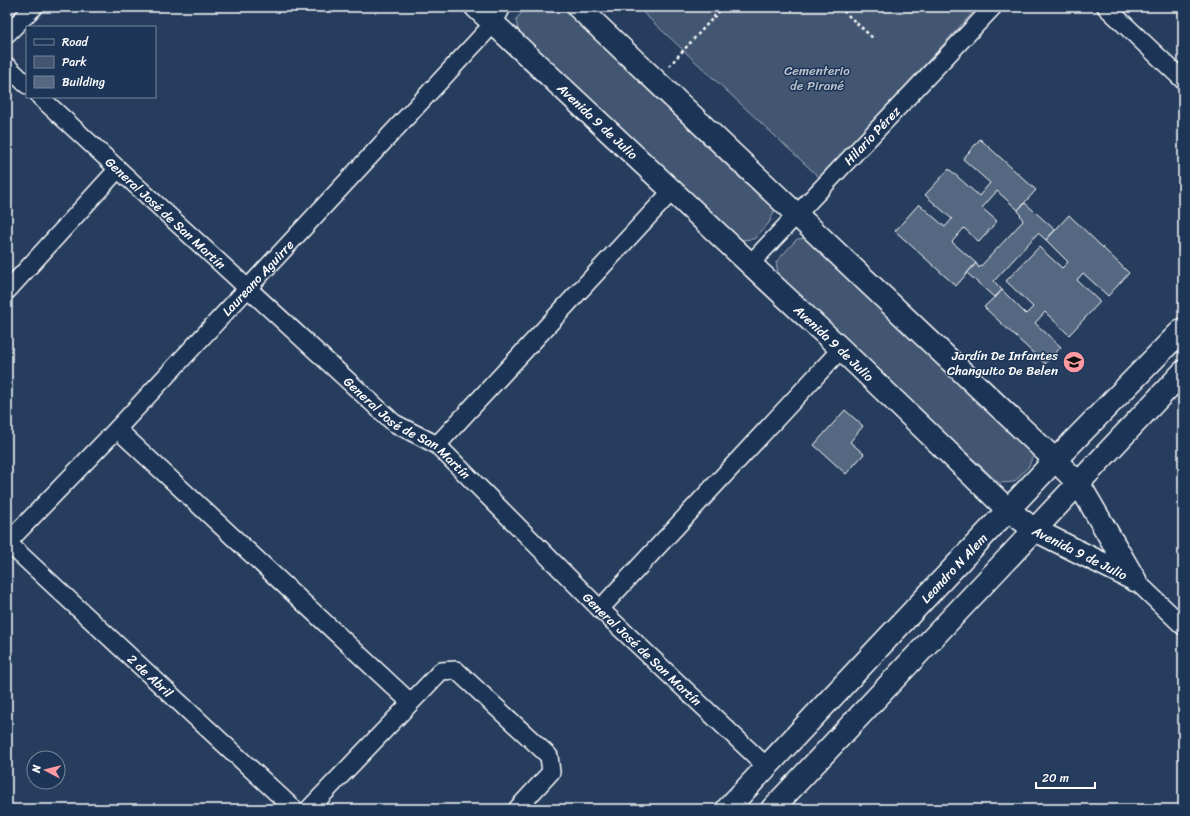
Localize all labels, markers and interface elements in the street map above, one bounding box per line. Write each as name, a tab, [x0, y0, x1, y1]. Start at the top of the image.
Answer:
legend	[26, 26, 156, 98]
text: Road	[62, 31, 89, 53]
text: Park	[62, 51, 87, 73]
park label: Cementerio de Pirané	[784, 59, 850, 97]
text: Building	[62, 71, 105, 93]
street label: Avenida 9 de Julio	[551, 77, 644, 166]
street label: Hilario Pérez	[838, 100, 907, 171]
street label: General José de San Martín	[100, 151, 231, 275]
street label: Laureano Aguirre	[216, 234, 300, 322]
street label: Avenida 9 de Julio	[787, 298, 880, 388]
place label: Jardín De Infantes Changuito De Belen	[947, 344, 1058, 382]
school or university icon: Jardín De Infantes Changuito De Belen	[1061, 349, 1087, 375]
street label: General José de San Martín	[338, 371, 476, 485]
street label: Avenida 9 de Julio	[1027, 519, 1132, 587]
street label: Leandro N Alem	[915, 528, 993, 609]
street label: General José de San Martín	[577, 587, 707, 712]
street label: 2 de Abril	[122, 648, 179, 704]
north arrow	[26, 750, 66, 790]
text: N	[27, 764, 47, 775]
scale bar	[1036, 764, 1095, 790]
text: 20 m	[1042, 767, 1069, 789]

